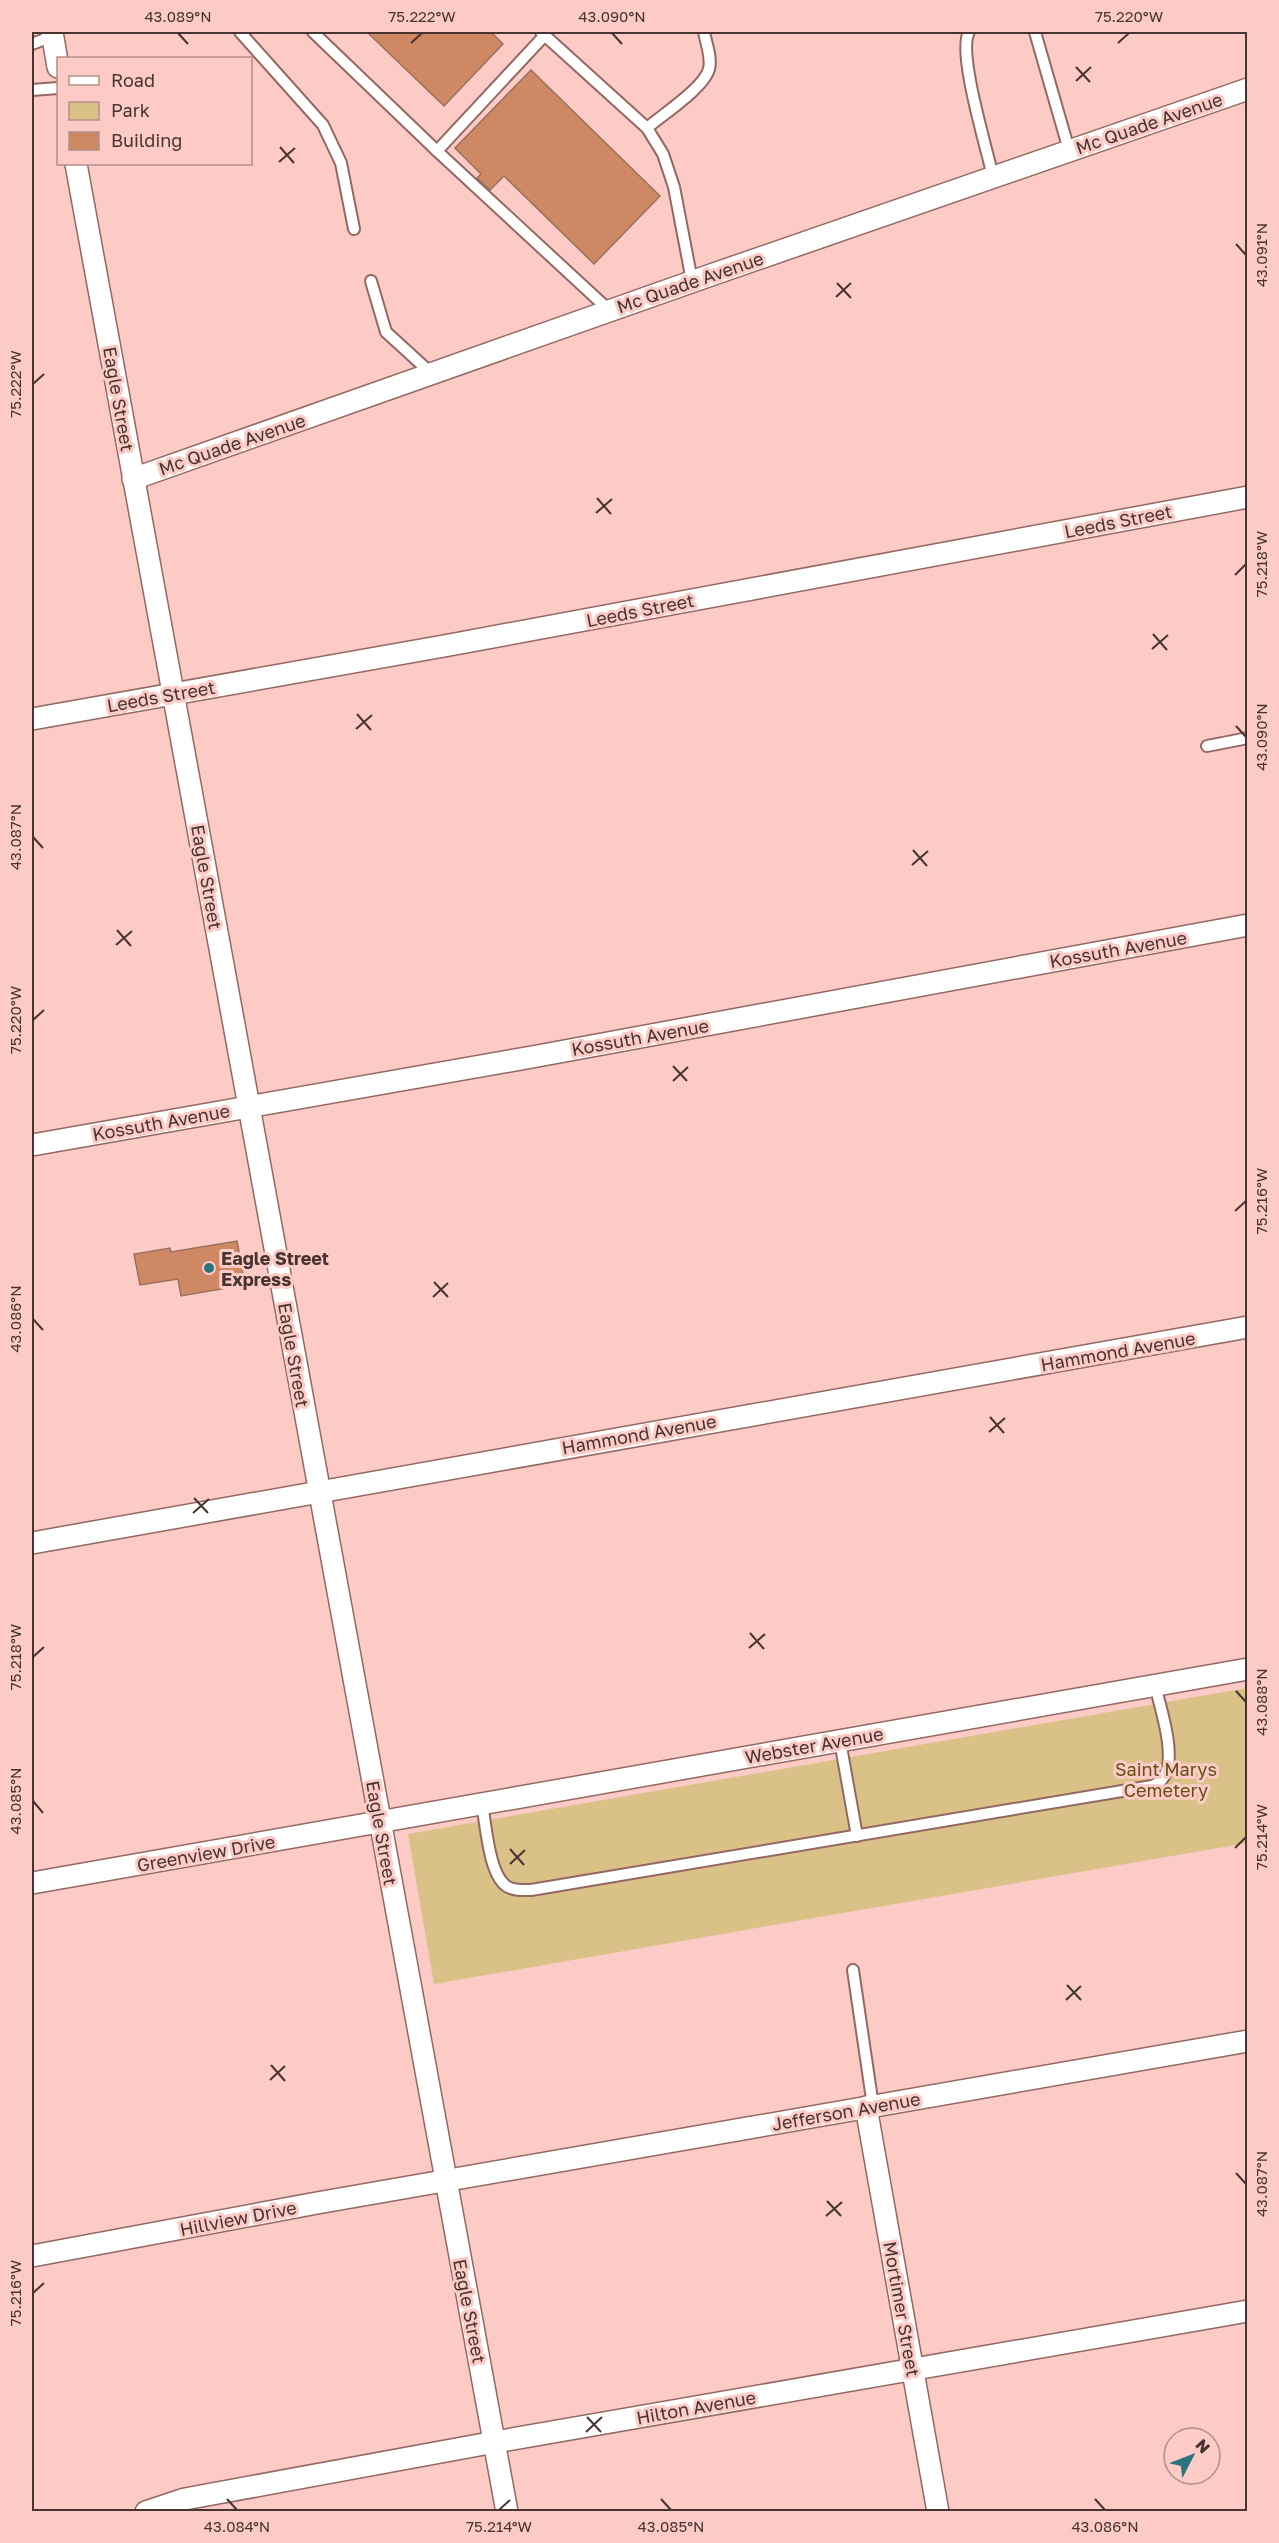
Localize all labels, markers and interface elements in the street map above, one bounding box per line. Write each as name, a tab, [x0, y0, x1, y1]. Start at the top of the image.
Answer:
text: 43.089°N	[144, 7, 212, 25]
text: 75.222°W	[388, 7, 456, 25]
text: 43.090°N	[578, 7, 646, 25]
text: 75.220°W	[1095, 7, 1163, 25]
legend	[57, 57, 252, 165]
text: Road	[111, 69, 155, 91]
street label: Mc Quade Avenue	[1073, 88, 1225, 158]
text: Park	[111, 99, 150, 121]
text: Building	[111, 129, 182, 151]
text: 43.091°N	[1252, 223, 1270, 287]
street label: Mc Quade Avenue	[614, 247, 766, 317]
street label: Eagle Street	[99, 345, 139, 453]
text: 75.222°W	[6, 350, 24, 418]
street label: Mc Quade Avenue	[156, 409, 308, 479]
street label: Leeds Street	[1062, 500, 1174, 542]
text: 75.218°W	[1252, 531, 1270, 597]
street label: Leeds Street	[584, 589, 696, 631]
street label: Leeds Street	[105, 676, 217, 716]
text: 43.090°N	[1252, 703, 1270, 771]
text: 43.087°N	[6, 804, 24, 870]
street label: Eagle Street	[187, 823, 227, 931]
street label: Kossuth Avenue	[1048, 926, 1188, 972]
text: 75.220°W	[6, 986, 24, 1054]
street label: Kossuth Avenue	[570, 1014, 710, 1060]
street label: Kossuth Avenue	[91, 1099, 231, 1145]
text: 75.216°W	[1252, 1168, 1270, 1234]
place label: Eagle Street Express	[221, 1247, 329, 1290]
marker: Eagle Street Express	[202, 1261, 216, 1275]
text: 43.086°N	[6, 1285, 24, 1353]
street label: Eagle Street	[274, 1301, 314, 1409]
street label: Hammond Avenue	[1039, 1327, 1197, 1375]
street label: Hammond Avenue	[560, 1410, 718, 1458]
text: 75.218°W	[6, 1624, 24, 1690]
text: 43.088°N	[1252, 1668, 1270, 1736]
street label: Webster Avenue	[743, 1722, 885, 1768]
park label: Saint Marys Cemetery	[1115, 1758, 1217, 1801]
text: 43.085°N	[6, 1768, 24, 1834]
street label: Eagle Street	[362, 1779, 402, 1887]
text: 75.214°W	[1252, 1804, 1270, 1870]
street label: Greenview Drive	[135, 1830, 277, 1876]
street label: Jefferson Avenue	[770, 2087, 922, 2135]
text: 43.087°N	[1252, 2151, 1270, 2217]
street label: Hillview Drive	[178, 2196, 298, 2240]
street label: Mortimer Street	[879, 2240, 925, 2378]
street label: Eagle Street	[449, 2257, 491, 2365]
text: 75.216°W	[6, 2260, 24, 2326]
street label: Hilton Avenue	[635, 2386, 757, 2428]
north arrow	[1162, 2426, 1222, 2486]
text: N	[1192, 2435, 1215, 2457]
text: 43.084°N	[204, 2517, 270, 2535]
text: 75.214°W	[466, 2517, 532, 2535]
text: 43.085°N	[638, 2517, 704, 2535]
text: 43.086°N	[1071, 2517, 1139, 2535]

